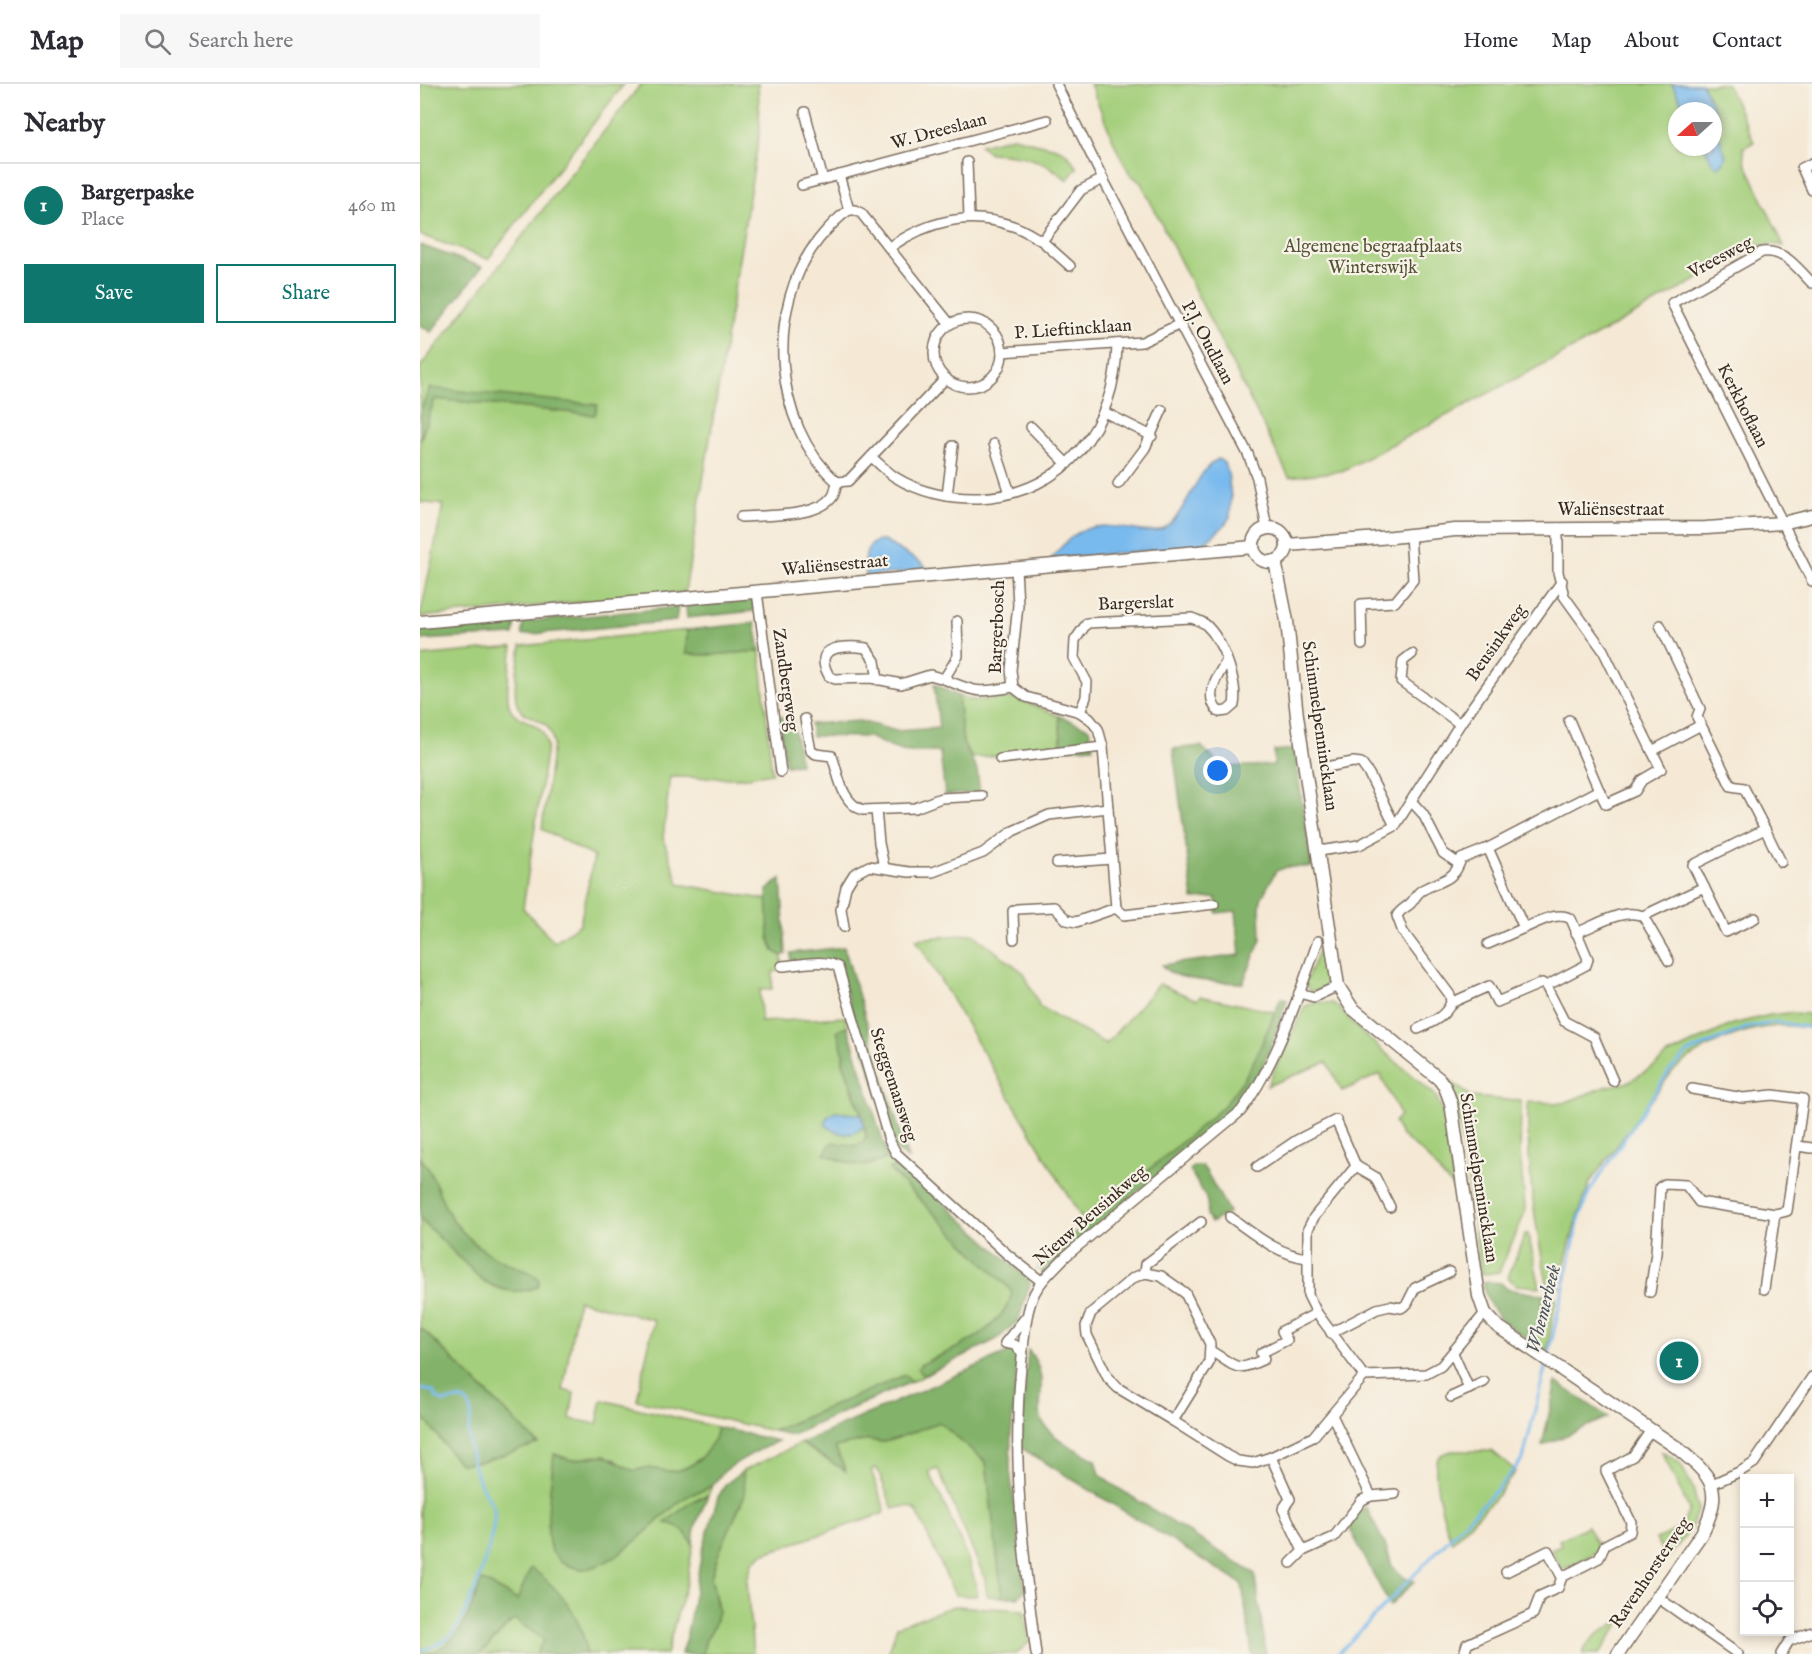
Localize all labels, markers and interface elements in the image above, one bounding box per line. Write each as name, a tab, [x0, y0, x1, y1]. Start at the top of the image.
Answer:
search box	[120, 14, 540, 68]
text: Map	[30, 24, 84, 59]
icon: search	[141, 25, 174, 58]
text: Search here	[189, 27, 293, 55]
text: Home	[1463, 28, 1518, 55]
text: Map	[1551, 28, 1591, 55]
text: About	[1624, 28, 1679, 55]
text: Contact	[1712, 28, 1782, 55]
north arrow	[1668, 102, 1722, 156]
text: Nearby	[24, 107, 105, 140]
street label: W. Dreeslaan	[889, 108, 990, 156]
text: Bargerpaske	[81, 179, 194, 207]
text: 1	[40, 193, 47, 218]
text: 460 m	[348, 193, 396, 218]
text: Place	[81, 207, 124, 232]
street label: Vreesweg	[1684, 231, 1758, 285]
park label: Algemene begraafplaats Winterswijk	[1283, 236, 1462, 280]
button: Save	[24, 264, 204, 323]
button: Share	[216, 264, 396, 323]
street label: P.J. Oudlaan	[1175, 297, 1239, 389]
street label: P. Lieftincklaan	[1013, 314, 1133, 346]
street label: Kerkhoflaan	[1711, 360, 1773, 452]
street label: Waliënsestraat	[1558, 499, 1664, 522]
street label: Waliënsestraat	[781, 550, 889, 582]
street label: Bargerbosch	[985, 579, 1011, 674]
street label: Bargerslat	[1098, 591, 1174, 617]
street label: Beusinkweg	[1462, 600, 1532, 686]
street label: Zandbergweg	[766, 627, 804, 733]
street label: Schimmelpennincklaan	[1296, 640, 1342, 813]
your location	[1203, 756, 1232, 785]
street label: Steggemansweg	[864, 1025, 922, 1145]
street label: Schimmelpennincklaan	[1453, 1092, 1503, 1265]
street label: Nieuw Beusinkweg	[1029, 1160, 1153, 1272]
water label: Whemerbeek	[1521, 1262, 1567, 1356]
pin: 1	[1660, 1338, 1698, 1384]
map controls	[1740, 1474, 1794, 1636]
button: +	[1740, 1474, 1794, 1528]
street label: Ravenhorsterweg	[1605, 1513, 1697, 1633]
button: −	[1740, 1528, 1794, 1582]
button: locate	[1740, 1582, 1794, 1636]

